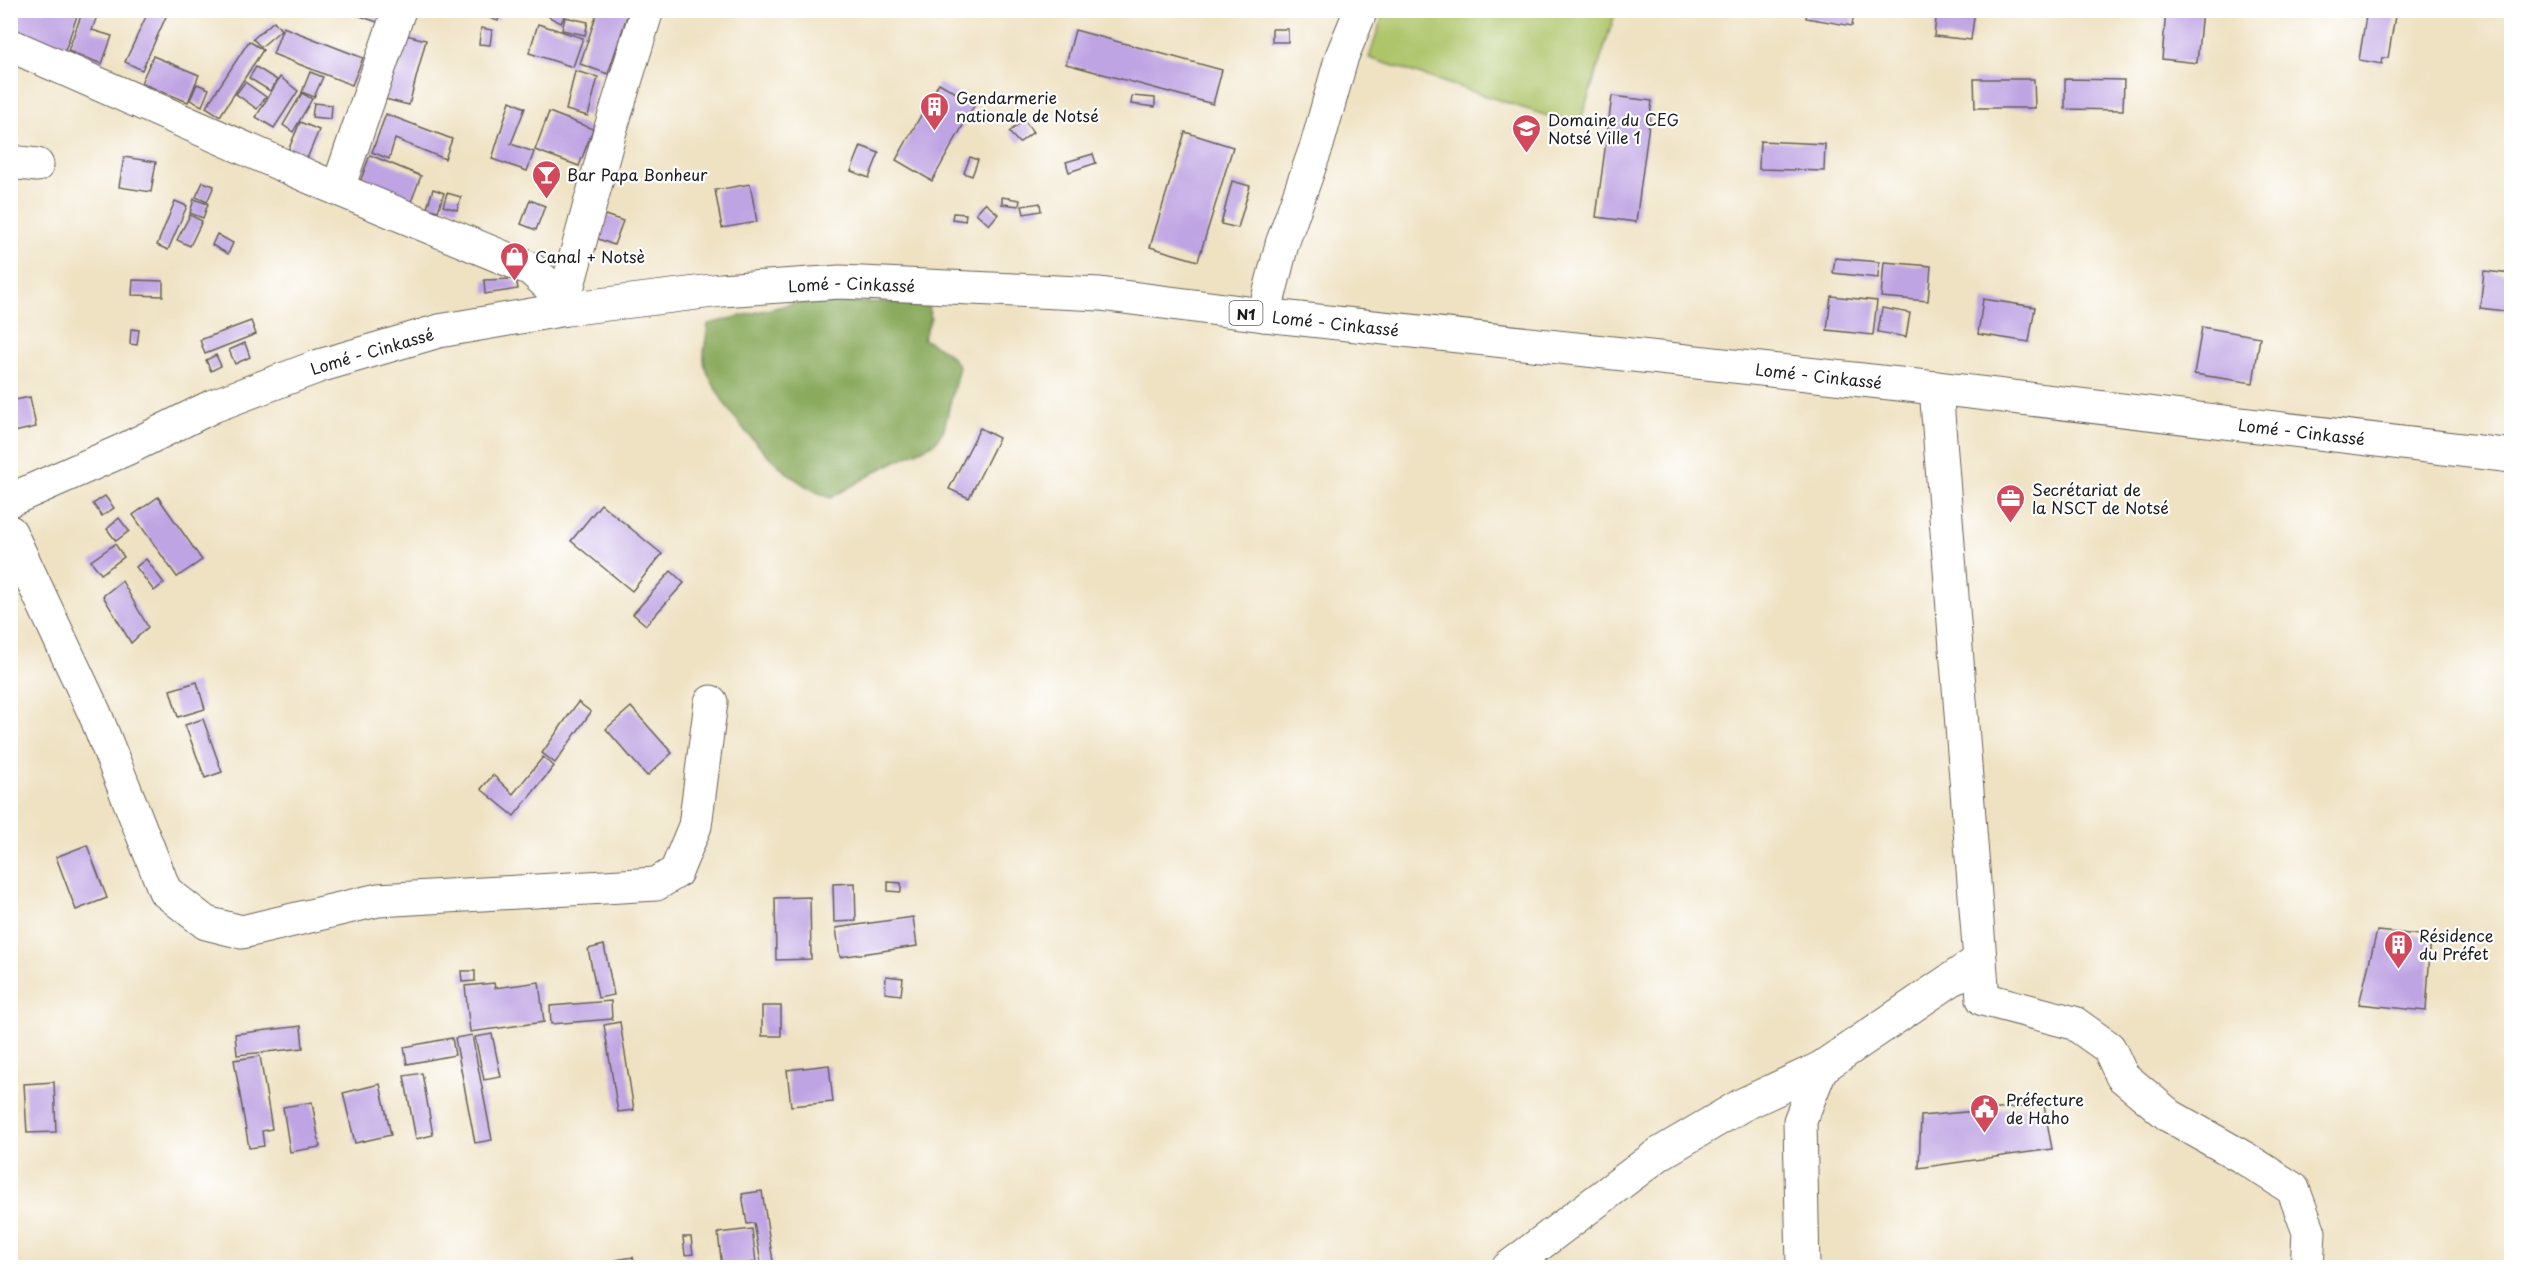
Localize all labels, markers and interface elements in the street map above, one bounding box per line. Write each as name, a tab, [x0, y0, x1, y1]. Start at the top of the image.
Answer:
place label: Gendarmerie nationale de Notsé	[956, 85, 1099, 127]
building icon: Gendarmerie nationale de Notsé	[919, 90, 951, 132]
place label: Domaine du CEG Notsé Ville 1	[1548, 107, 1679, 149]
school or university icon: Domaine du CEG Notsé Ville 1	[1511, 112, 1543, 154]
bar icon: Bar Papa Bonheur	[530, 158, 562, 200]
place label: Bar Papa Bonheur	[567, 162, 708, 186]
shop icon: Canal + Notsè	[498, 240, 530, 282]
place label: Canal + Notsè	[535, 244, 645, 268]
street label: Lomé - Cinkassé	[787, 270, 916, 297]
road number: N1	[1230, 301, 1262, 325]
street label: Lomé - Cinkassé	[1271, 304, 1400, 342]
street label: Lomé - Cinkassé	[307, 321, 436, 380]
street label: Lomé - Cinkassé	[1754, 356, 1883, 394]
street label: Lomé - Cinkassé	[2237, 412, 2366, 451]
place label: Secrétariat de la NSCT de Notsé	[2032, 477, 2169, 519]
office icon: Secrétariat de la NSCT de Notsé	[1995, 482, 2027, 524]
place label: Résidence du Préfet	[2419, 923, 2494, 965]
building icon: Résidence du Préfet	[2382, 928, 2414, 970]
place label: Préfecture de Haho	[2006, 1087, 2084, 1129]
public building icon: Préfecture de Haho	[1969, 1092, 2001, 1134]

